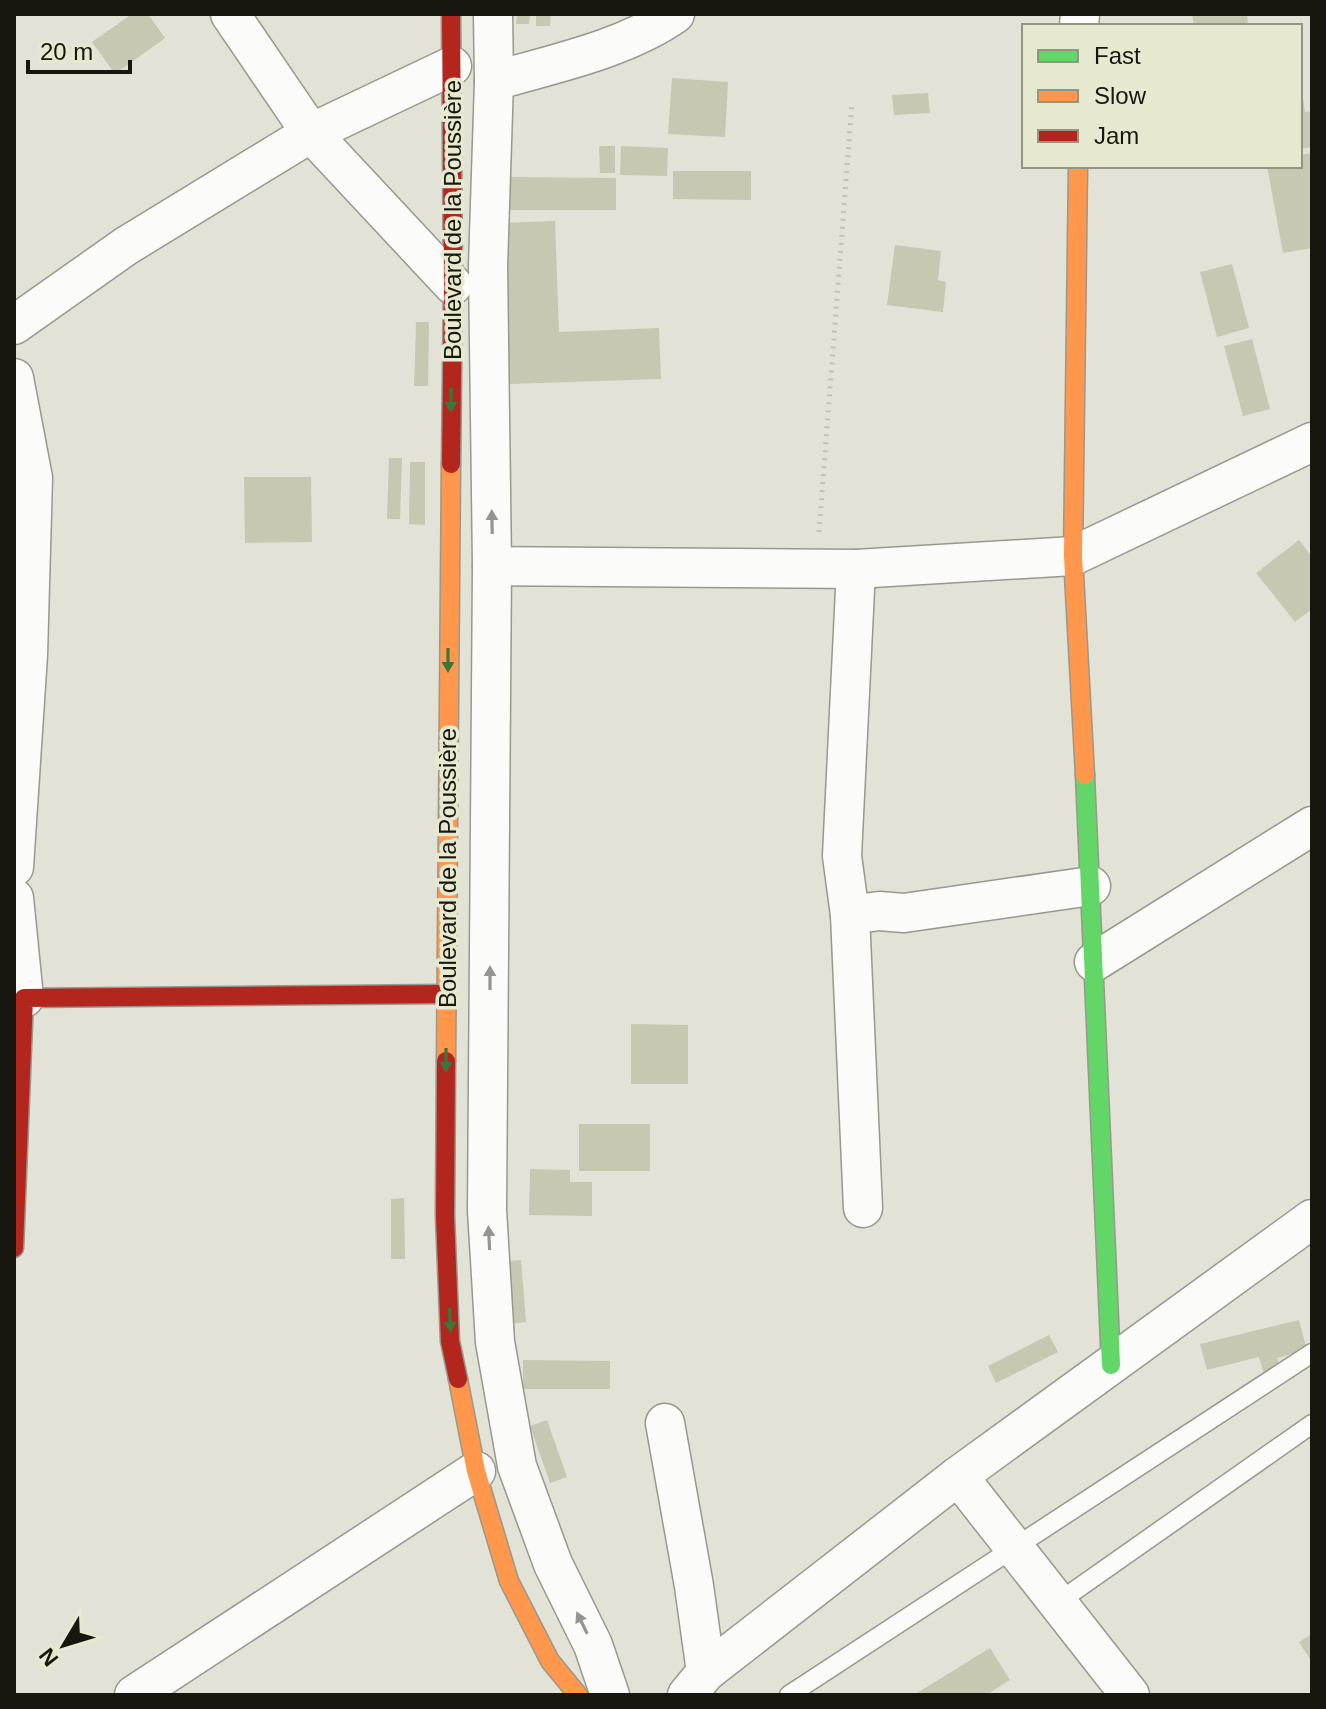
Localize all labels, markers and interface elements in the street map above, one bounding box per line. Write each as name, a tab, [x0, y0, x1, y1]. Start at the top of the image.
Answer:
scale bar	[28, 24, 130, 74]
legend	[1022, 24, 1302, 168]
text: 20 m	[40, 38, 93, 65]
text: Fast	[1094, 42, 1141, 69]
street label: Boulevard de la Poussière	[439, 80, 466, 360]
text: Slow	[1094, 82, 1147, 109]
text: Jam	[1094, 122, 1139, 149]
one-way arrow	[445, 388, 458, 413]
one-way arrow	[486, 509, 498, 534]
one-way arrow	[442, 648, 455, 673]
street label: Boulevard de la Poussière	[434, 728, 461, 1008]
one-way arrow	[483, 965, 496, 990]
one-way arrow	[440, 1048, 452, 1073]
one-way arrow	[482, 1225, 495, 1250]
one-way arrow	[443, 1308, 456, 1333]
north arrow	[24, 1605, 104, 1685]
one-way arrow	[575, 1611, 589, 1634]
text: N	[34, 1643, 63, 1671]

